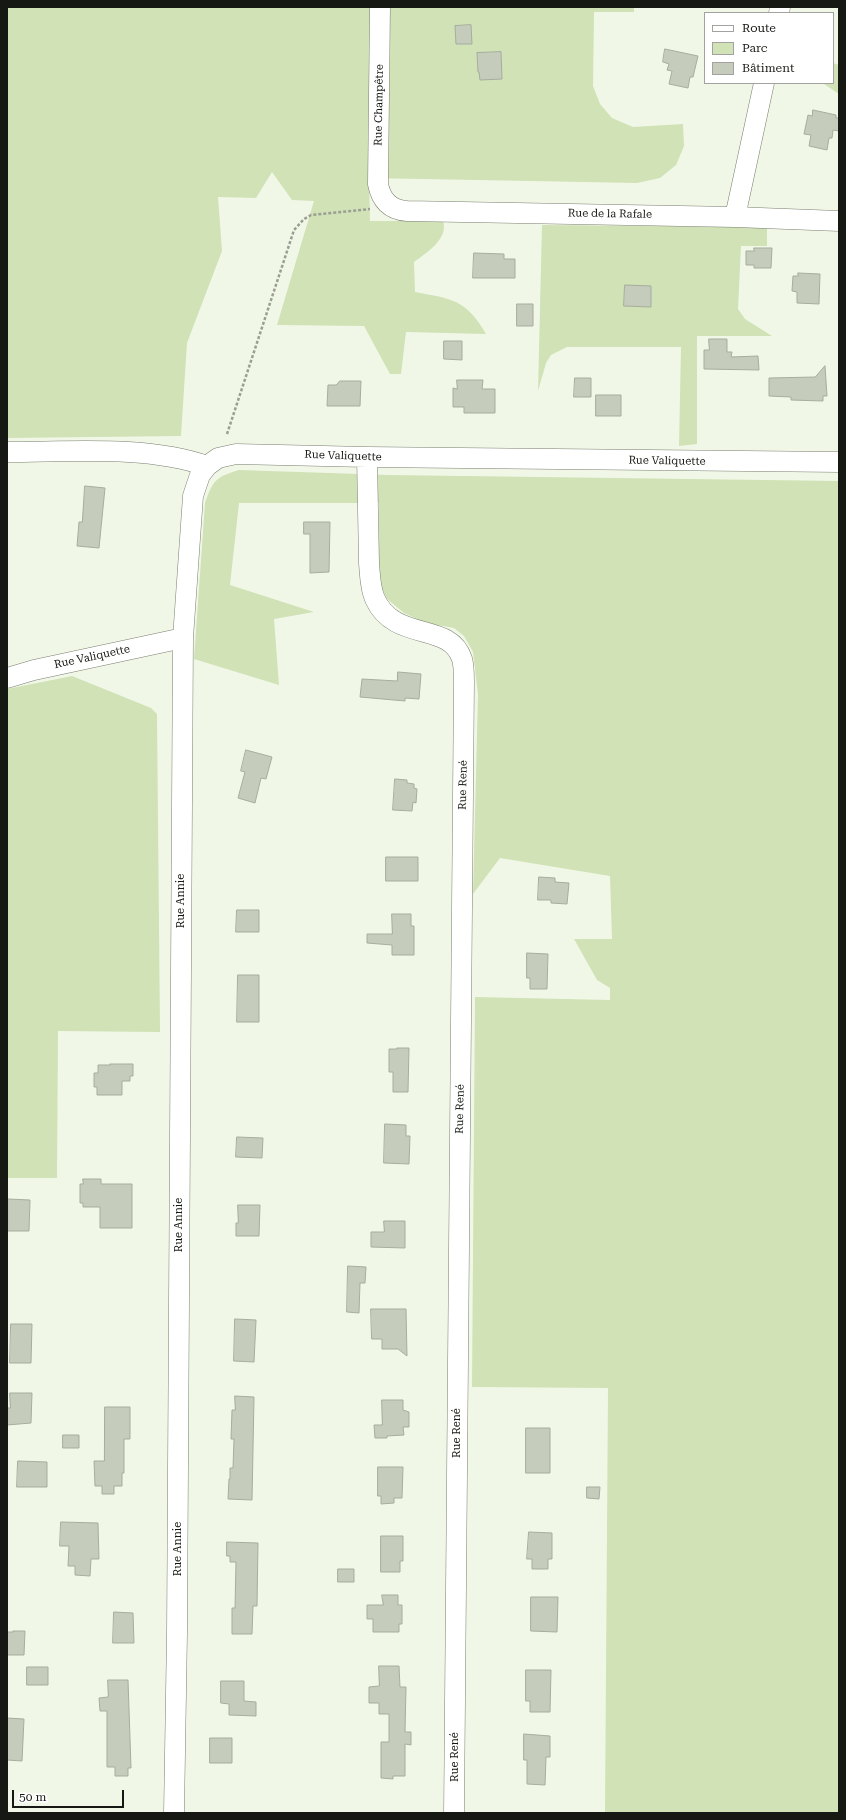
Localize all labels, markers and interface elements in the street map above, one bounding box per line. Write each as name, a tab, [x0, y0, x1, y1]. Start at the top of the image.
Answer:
legend	[704, 12, 834, 84]
text: Route	[742, 21, 776, 35]
text: Parc	[742, 41, 767, 55]
text: Bâtiment	[742, 61, 794, 75]
street label: Rue Champêtre	[372, 64, 386, 146]
street label: Rue de la Rafale	[568, 207, 652, 221]
street label: Rue Valiquette	[304, 448, 382, 464]
street label: Rue Valiquette	[628, 454, 706, 468]
street label: Rue Valiquette	[53, 643, 131, 671]
street label: Rue René	[456, 760, 470, 810]
street label: Rue Annie	[174, 874, 188, 928]
street label: Rue René	[453, 1084, 467, 1134]
street label: Rue Annie	[172, 1198, 186, 1252]
street label: Rue René	[450, 1408, 464, 1458]
street label: Rue Annie	[171, 1522, 185, 1576]
street label: Rue René	[448, 1732, 462, 1782]
scale bar	[14, 1782, 126, 1808]
text: 50 m	[19, 1790, 46, 1804]

